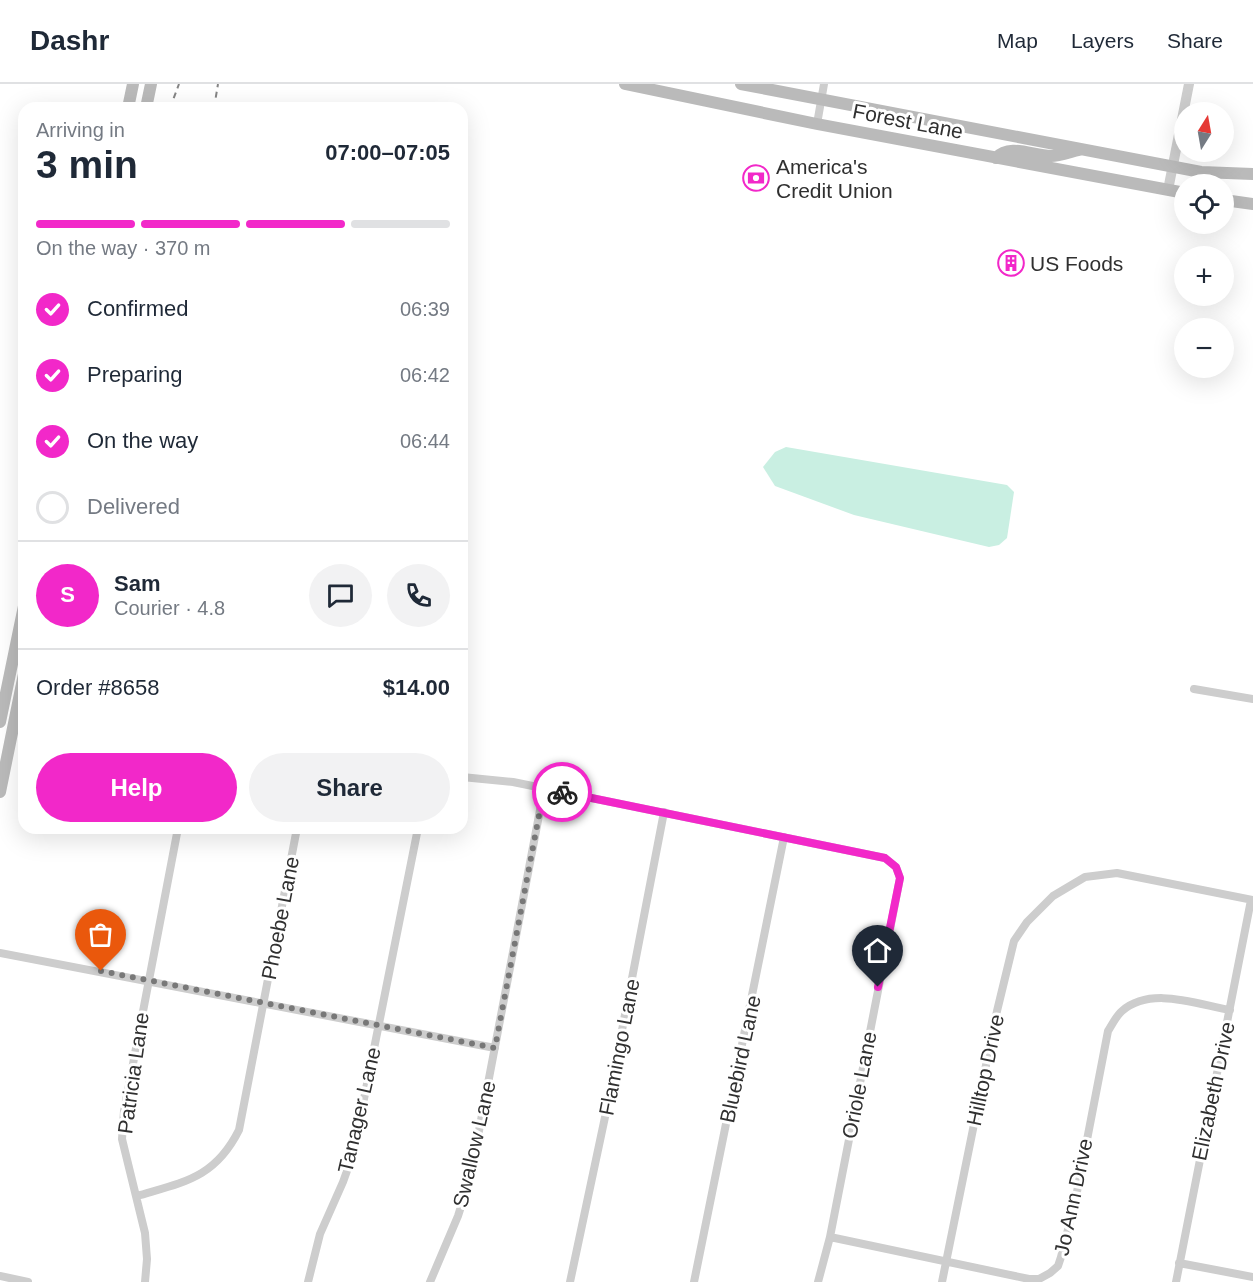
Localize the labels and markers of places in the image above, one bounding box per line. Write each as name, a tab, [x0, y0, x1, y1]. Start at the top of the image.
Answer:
place label: America's Credit Union	[776, 155, 893, 202]
bank icon: America's Credit Union	[741, 163, 771, 193]
building icon: US Foods	[996, 248, 1026, 278]
place label: US Foods	[1030, 252, 1123, 275]
pin	[75, 909, 126, 971]
pin	[852, 925, 903, 987]

